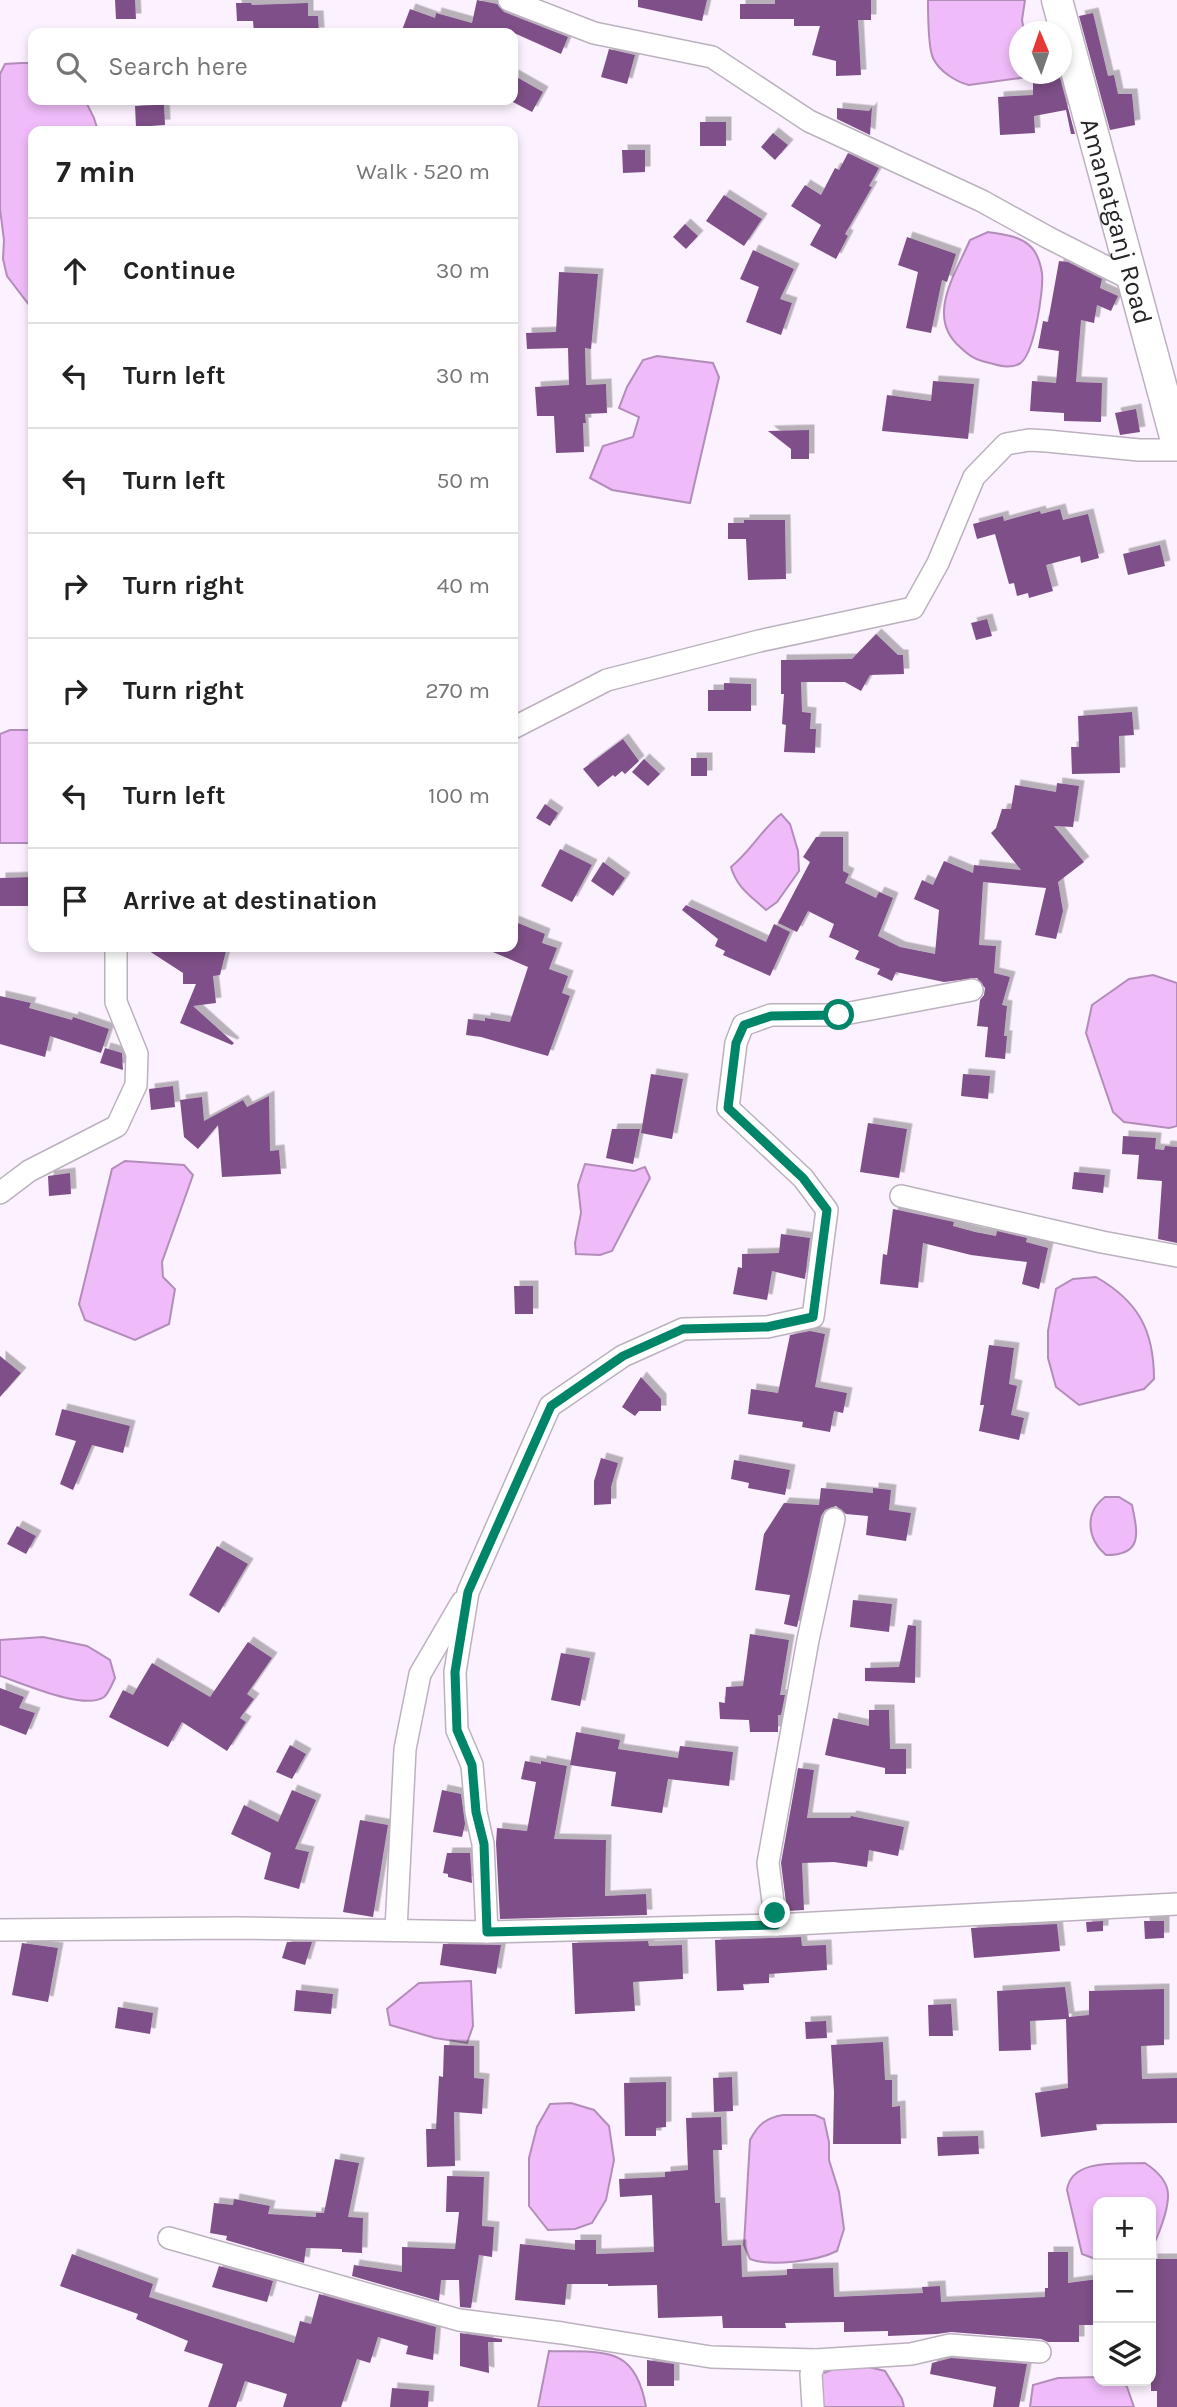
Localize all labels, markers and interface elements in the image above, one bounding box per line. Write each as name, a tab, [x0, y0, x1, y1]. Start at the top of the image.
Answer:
north arrow	[1009, 21, 1072, 84]
search box	[28, 28, 518, 105]
icon: search	[52, 48, 90, 86]
text: Search here	[108, 51, 248, 82]
street label: Amanatganj Road	[1074, 115, 1159, 328]
text: 7 min	[56, 154, 136, 190]
text: Walk · 520 m	[356, 158, 490, 185]
icon: ahead	[56, 252, 94, 290]
text: Continue	[123, 255, 235, 286]
text: 30 m	[436, 257, 490, 284]
icon: left	[56, 357, 94, 395]
text: Turn left	[123, 360, 225, 391]
text: 30 m	[436, 362, 490, 389]
icon: left	[56, 462, 94, 500]
text: Turn left	[123, 465, 225, 496]
text: 50 m	[436, 467, 490, 494]
icon: right	[56, 567, 94, 605]
text: Turn right	[123, 570, 244, 601]
text: 40 m	[437, 572, 490, 599]
icon: right	[56, 672, 94, 710]
text: Turn right	[123, 675, 244, 706]
text: 270 m	[425, 677, 490, 704]
icon: left	[56, 777, 94, 815]
text: Turn left	[123, 780, 225, 811]
text: 100 m	[428, 782, 490, 809]
icon: arrive	[56, 882, 94, 920]
text: Arrive at destination	[123, 885, 377, 916]
route start	[823, 999, 854, 1030]
route end	[759, 1897, 790, 1928]
map controls	[1093, 2197, 1156, 2386]
button: +	[1093, 2197, 1156, 2260]
button: −	[1093, 2260, 1156, 2323]
button: layers	[1093, 2323, 1156, 2386]

